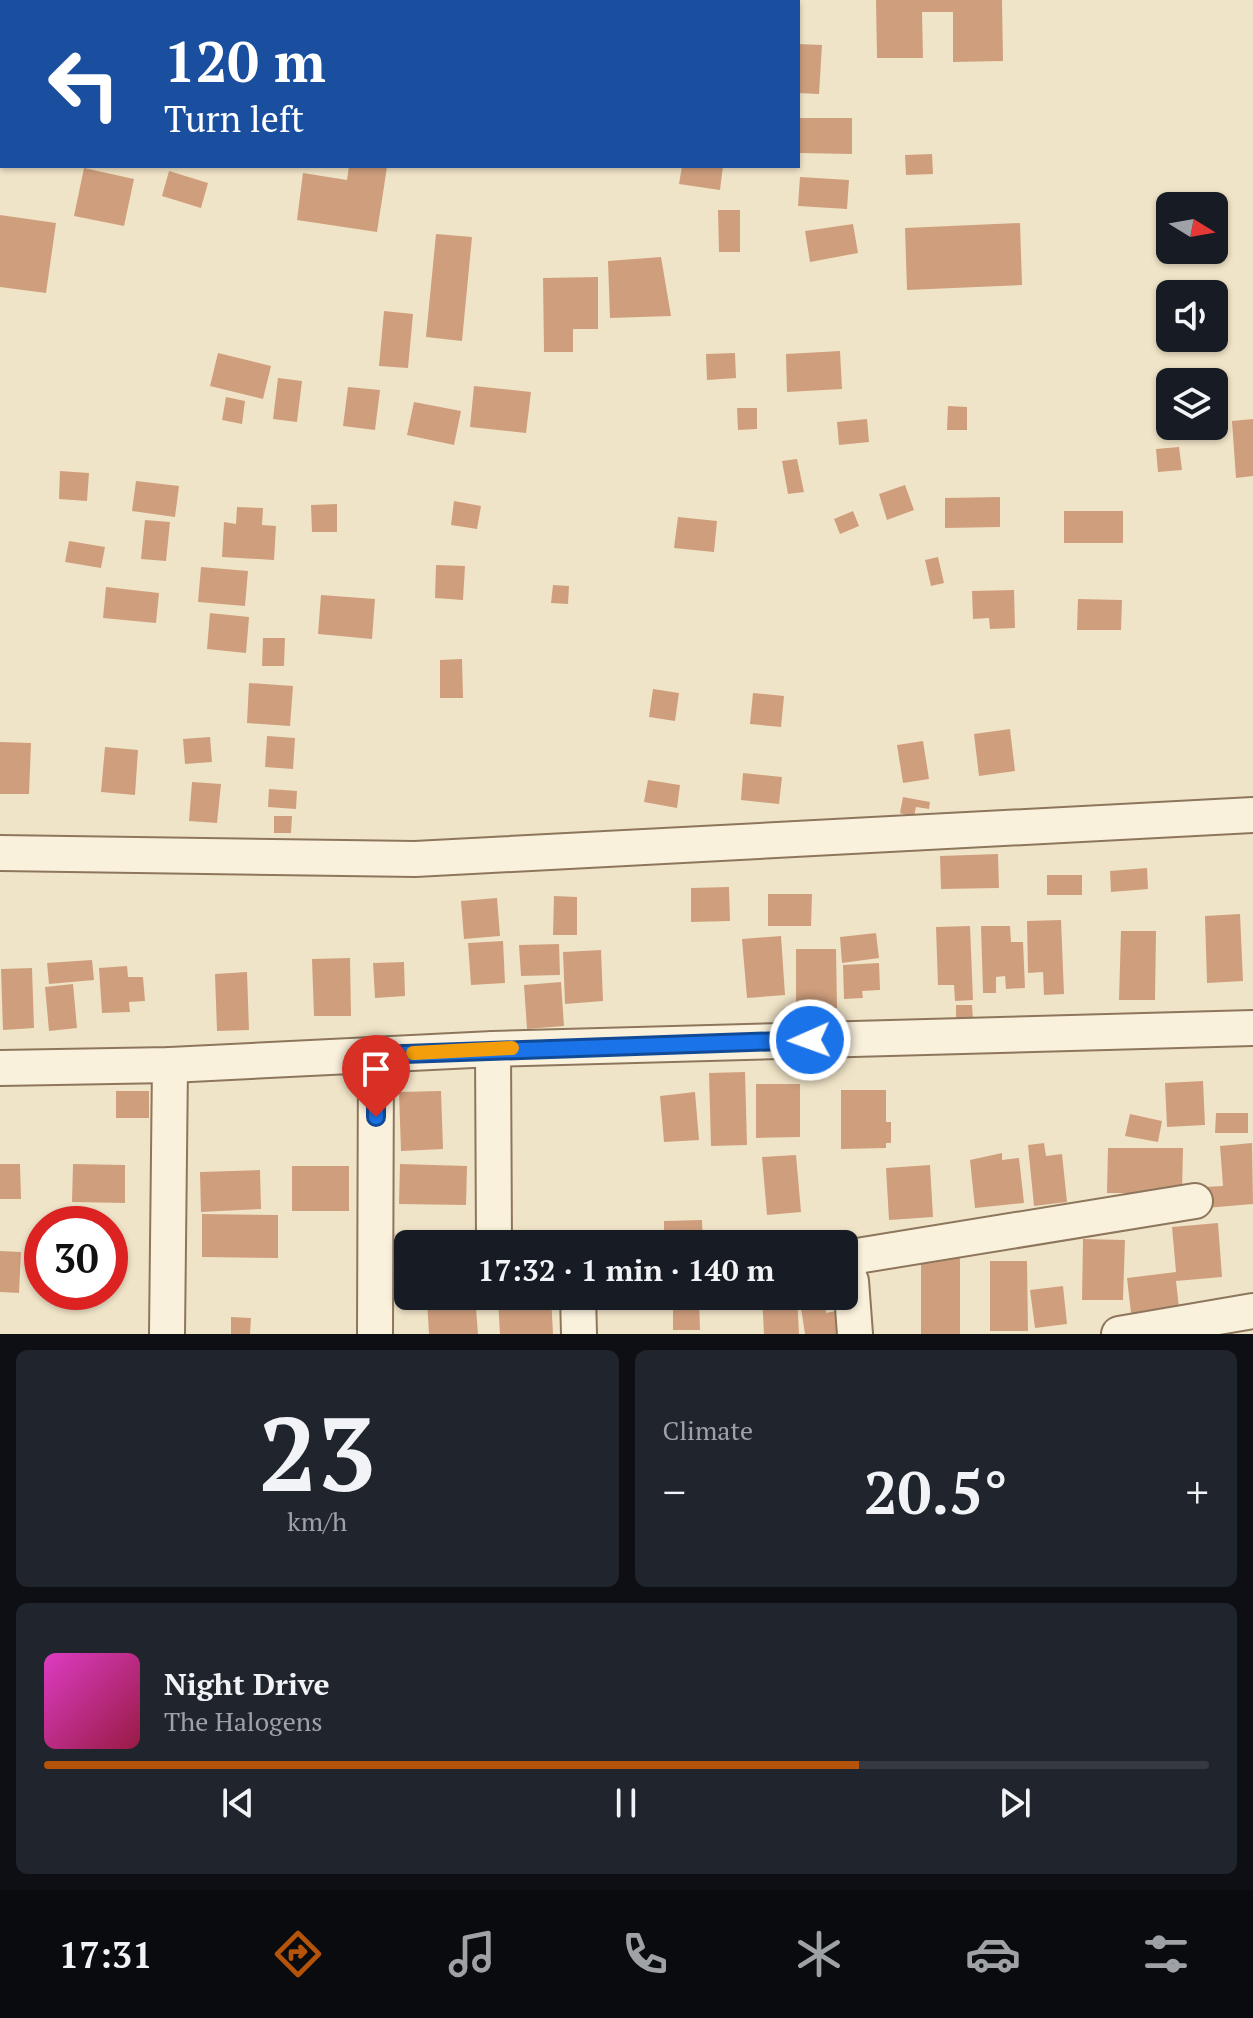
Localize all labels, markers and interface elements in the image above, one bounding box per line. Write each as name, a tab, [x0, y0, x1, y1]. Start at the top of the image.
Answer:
text: 120 m	[164, 24, 326, 98]
icon: left	[32, 32, 136, 136]
text: Turn left	[164, 95, 304, 142]
north arrow	[1156, 192, 1228, 264]
map controls	[1156, 192, 1228, 440]
button: sound	[1156, 280, 1228, 352]
button: layers	[1156, 368, 1228, 440]
position arrow	[768, 998, 852, 1082]
pin	[342, 1035, 410, 1117]
icon: arrive	[354, 1047, 398, 1091]
speed limit sign: 30	[24, 1206, 128, 1310]
text: 17:32 · 1 min · 140 m	[478, 1250, 774, 1290]
text: 23	[258, 1383, 376, 1521]
text: Climate	[663, 1413, 753, 1447]
text: 20.5°	[864, 1452, 1008, 1531]
text: −	[663, 1462, 686, 1521]
text: +	[1186, 1462, 1209, 1521]
text: km/h	[287, 1504, 347, 1538]
text: Night Drive	[164, 1664, 330, 1704]
text: The Halogens	[164, 1704, 322, 1738]
icon: previous	[216, 1781, 260, 1825]
icon: pause	[604, 1781, 648, 1825]
icon: next	[993, 1781, 1037, 1825]
icon: directions	[270, 1926, 326, 1982]
icon: music	[444, 1926, 500, 1982]
icon: phone	[617, 1926, 673, 1982]
icon: climate	[791, 1926, 847, 1982]
icon: car	[965, 1926, 1021, 1982]
icon: filters	[1138, 1926, 1194, 1982]
text: 17:31	[59, 1931, 153, 1978]

